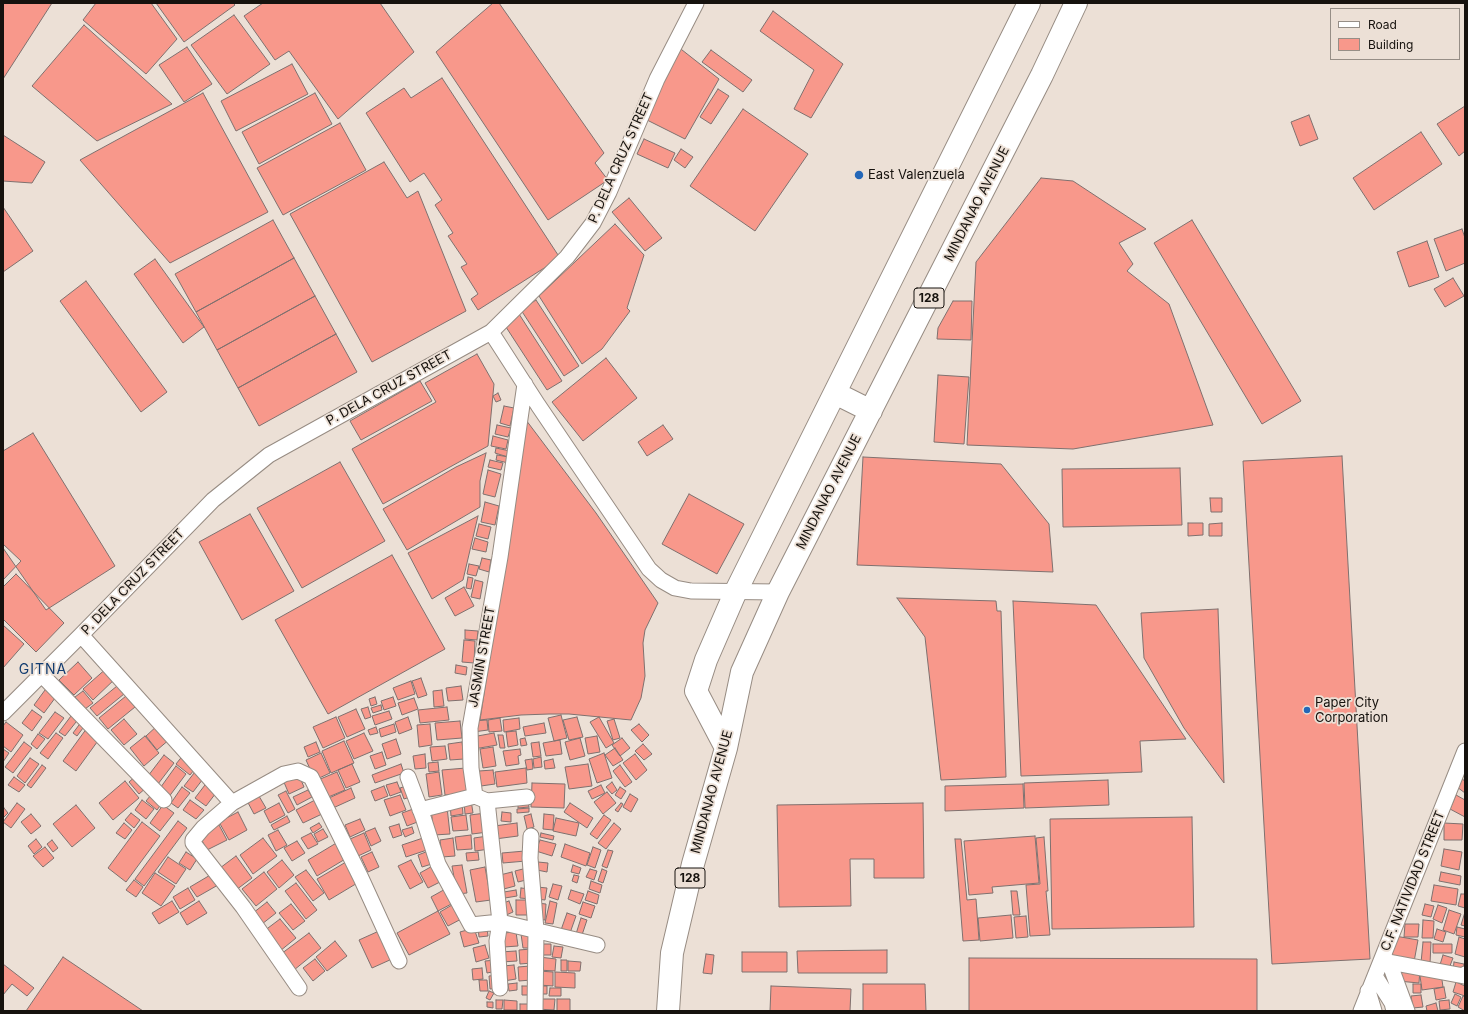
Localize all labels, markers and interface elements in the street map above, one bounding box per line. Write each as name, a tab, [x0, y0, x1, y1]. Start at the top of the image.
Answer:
legend	[1330, 8, 1460, 60]
text: Road	[1368, 17, 1397, 32]
text: Building	[1368, 37, 1413, 52]
street label: P. DELA CRUZ STREET	[585, 90, 657, 226]
street label: MINDANAO AVENUE	[941, 144, 1013, 264]
place label: East Valenzuela	[868, 167, 965, 183]
marker: East Valenzuela	[853, 169, 865, 181]
road number: 128	[914, 288, 944, 308]
street label: P. DELA CRUZ STREET	[324, 347, 454, 429]
street label: MINDANAO AVENUE	[793, 432, 865, 552]
street label: P. DELA CRUZ STREET	[78, 526, 188, 638]
street label: JASMIN STREET	[465, 605, 499, 709]
district label: GITNA	[19, 662, 67, 678]
place label: Paper City Corporation	[1315, 695, 1388, 726]
marker: Paper City Corporation	[1302, 705, 1312, 715]
street label: MINDANAO AVENUE	[688, 729, 736, 855]
street label: C.F. NATIVIDAD STREET	[1378, 809, 1448, 953]
road number: 128	[675, 868, 705, 888]

